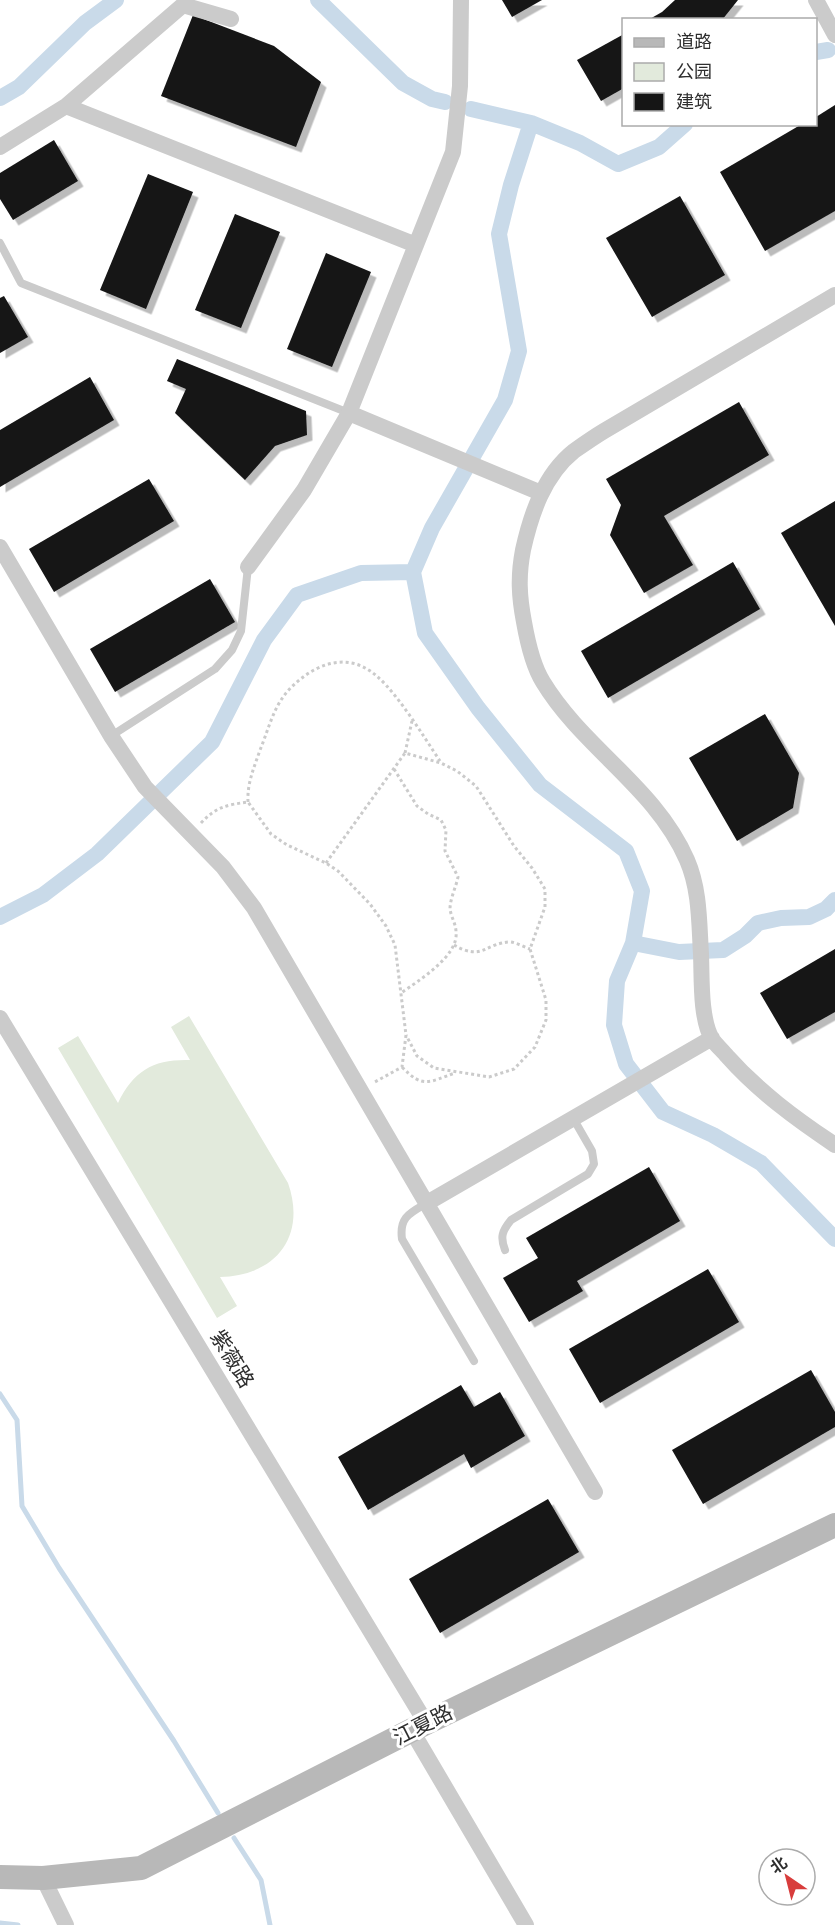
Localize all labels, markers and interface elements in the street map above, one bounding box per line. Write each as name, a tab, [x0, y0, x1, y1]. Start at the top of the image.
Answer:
legend	[622, 18, 817, 126]
text: 道路	[676, 31, 712, 53]
text: 公园	[676, 61, 712, 83]
text: 建筑	[676, 91, 712, 113]
street label: 紫薇路	[205, 1325, 259, 1393]
street label: 江夏路	[389, 1699, 457, 1751]
north arrow	[757, 1847, 817, 1907]
text: 北	[767, 1853, 791, 1877]

